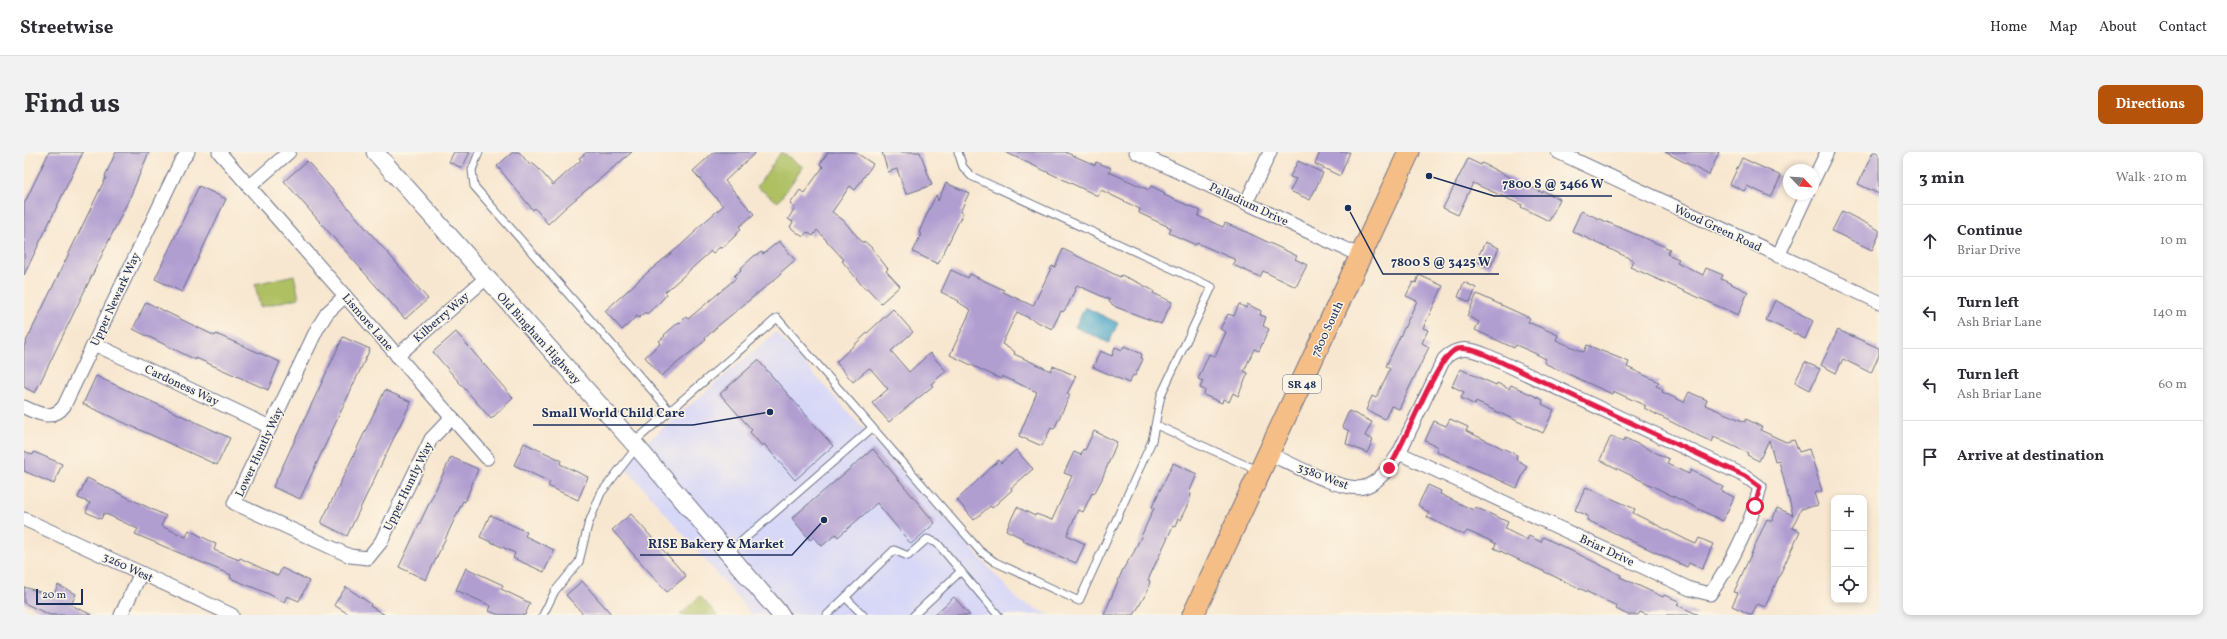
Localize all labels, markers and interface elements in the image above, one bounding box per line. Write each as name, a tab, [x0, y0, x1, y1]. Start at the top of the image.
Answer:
text: Streetwise	[20, 15, 113, 41]
text: Home	[1990, 18, 2027, 37]
text: Map	[2049, 18, 2077, 37]
text: About	[2099, 18, 2137, 37]
text: Contact	[2159, 18, 2207, 37]
text: Find us	[24, 85, 120, 124]
button: Directions	[2098, 85, 2203, 124]
north arrow	[1783, 164, 1819, 200]
text: 3 min	[1919, 167, 1965, 190]
text: Walk · 210 m	[2116, 169, 2187, 187]
callout: 7800 S @ 3466 W	[1494, 171, 1612, 196]
text: 7800 S @ 3466 W	[1502, 176, 1604, 194]
street label: Palladium Drive	[1206, 180, 1291, 230]
street label: Wood Green Road	[1671, 202, 1764, 256]
text: Continue	[1957, 221, 2022, 242]
icon: ahead	[1919, 230, 1941, 252]
text: 10 m	[2160, 232, 2187, 250]
text: Briar Drive	[1957, 242, 2021, 260]
callout: 7800 S @ 3425 W	[1383, 249, 1499, 274]
street label: Upper Newark Way	[87, 250, 145, 349]
text: 7800 S @ 3425 W	[1391, 254, 1491, 272]
street label: Kilberry Way	[410, 289, 473, 346]
street label: Old Bingham Highway	[493, 289, 584, 389]
street label: Lismore Lane	[338, 291, 397, 355]
text: Turn left	[1957, 293, 2019, 314]
street label: 7800 South	[1308, 299, 1348, 360]
icon: left	[1919, 302, 1941, 324]
text: 140 m	[2153, 304, 2187, 322]
text: Ash Briar Lane	[1957, 314, 2042, 332]
street label: Cardoness Way	[142, 362, 222, 410]
text: Turn left	[1957, 365, 2019, 386]
icon: left	[1919, 374, 1941, 396]
road number: SR 48	[1283, 375, 1321, 393]
text: 60 m	[2159, 376, 2187, 394]
text: Ash Briar Lane	[1957, 386, 2042, 404]
callout: Small World Child Care	[533, 400, 693, 425]
street label: Lower Huntly Way	[232, 404, 288, 500]
text: Small World Child Care	[541, 405, 685, 423]
street label: Upper Huntly Way	[380, 439, 438, 534]
icon: arrive	[1919, 446, 1941, 468]
text: Arrive at destination	[1957, 446, 2104, 467]
route end	[1380, 459, 1398, 477]
street label: 3380 West	[1295, 460, 1351, 494]
map controls	[1831, 495, 1867, 603]
button: +	[1831, 495, 1867, 531]
route start	[1746, 497, 1764, 515]
callout: RISE Bakery & Market	[640, 530, 792, 555]
street label: Briar Drive	[1577, 531, 1637, 571]
button: −	[1831, 531, 1867, 567]
text: RISE Bakery & Market	[648, 536, 784, 554]
street label: 3260 West	[100, 549, 155, 587]
button: locate	[1831, 567, 1867, 603]
scale bar	[36, 587, 83, 606]
text: 20 m	[42, 588, 66, 603]

